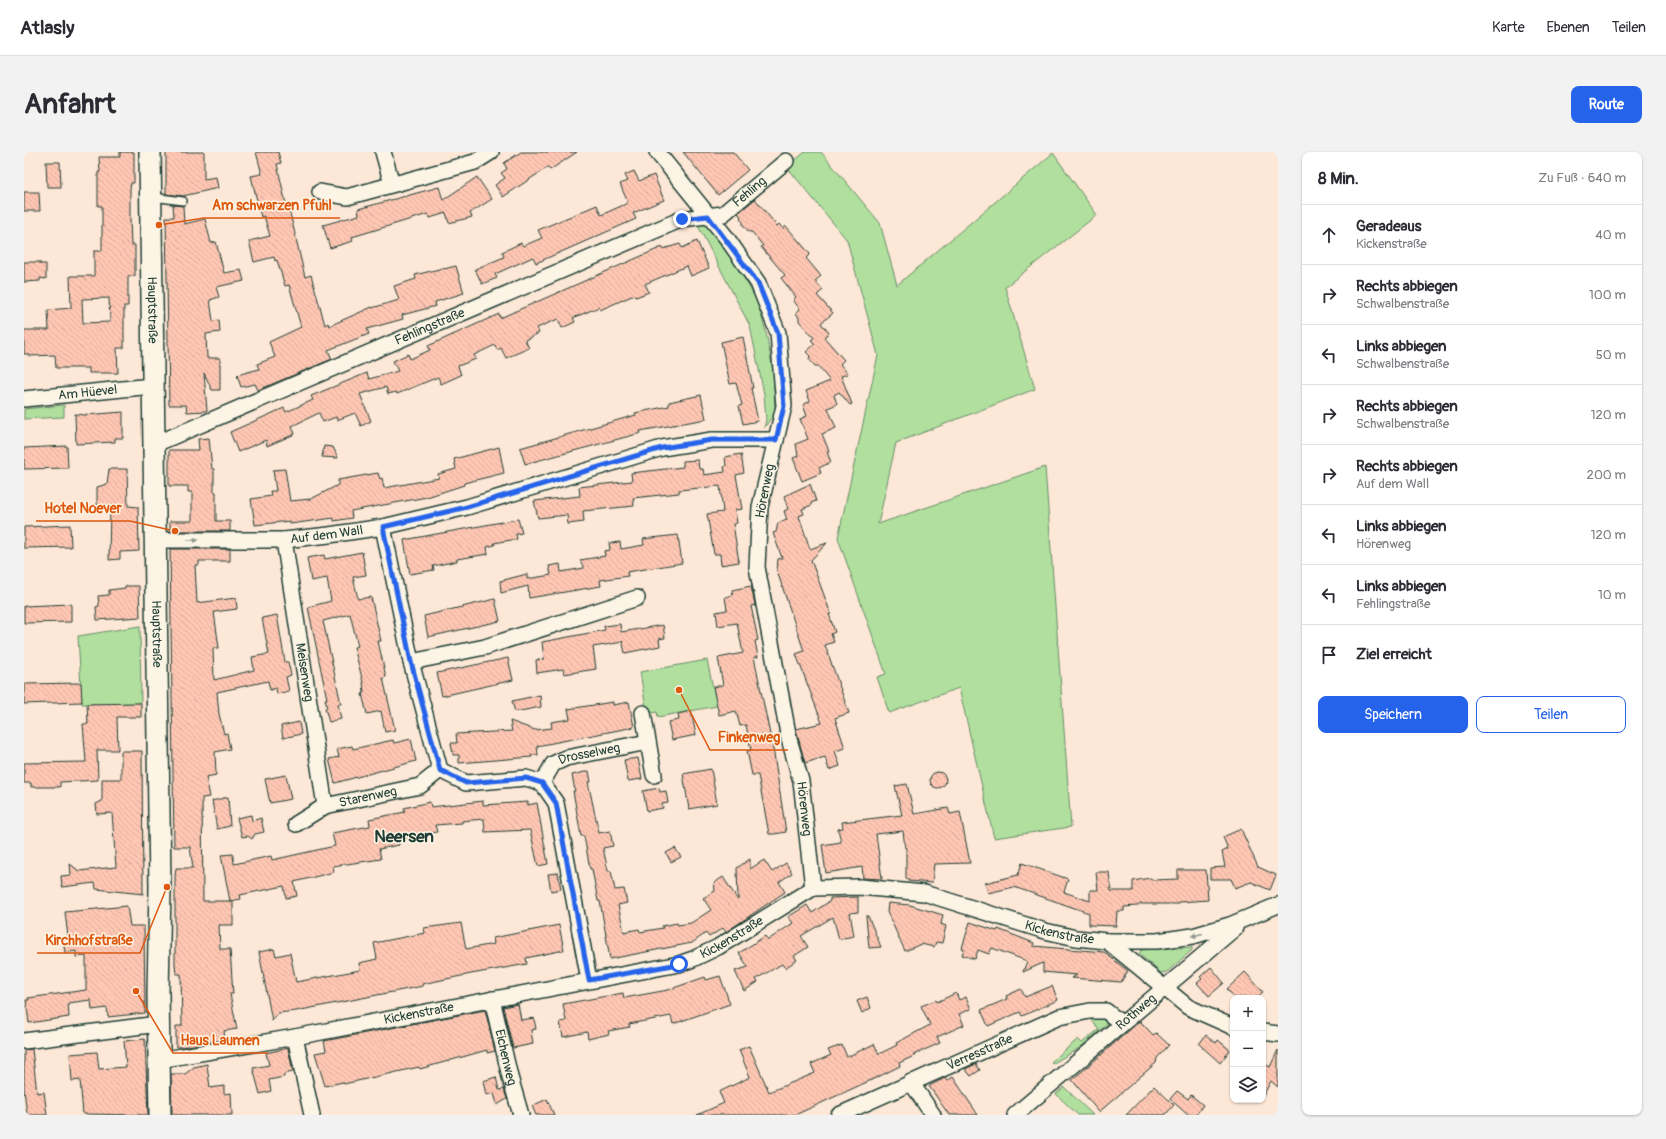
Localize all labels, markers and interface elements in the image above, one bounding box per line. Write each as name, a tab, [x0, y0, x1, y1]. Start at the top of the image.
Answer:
text: Atlasly	[20, 16, 74, 40]
text: Karte	[1492, 19, 1525, 36]
text: Ebenen	[1547, 19, 1590, 36]
text: Teilen	[1612, 19, 1646, 36]
button: Route	[1571, 86, 1642, 123]
text: Anfahrt	[24, 87, 116, 122]
text: 8 Min.	[1318, 168, 1359, 189]
text: Zu Fuß · 640 m	[1538, 170, 1626, 186]
street label: Fehling	[729, 173, 770, 211]
callout: Am schwarzen Pfuhl	[204, 192, 340, 218]
text: Am schwarzen Pfuhl	[212, 197, 332, 214]
route end	[673, 210, 691, 228]
text: Geradeaus	[1356, 217, 1422, 236]
icon: ahead	[1318, 224, 1340, 246]
text: 40 m	[1595, 227, 1626, 243]
text: Kickenstraße	[1356, 236, 1427, 252]
street label: Hauptstraße	[144, 276, 161, 344]
text: Rechts abbiegen	[1356, 277, 1458, 296]
icon: right	[1318, 284, 1340, 306]
text: 100 m	[1589, 287, 1626, 303]
text: Schwalbenstraße	[1356, 296, 1449, 312]
street label: Fehlingstraße	[392, 305, 468, 349]
text: Links abbiegen	[1356, 337, 1447, 356]
icon: left	[1318, 344, 1340, 366]
text: 50 m	[1596, 347, 1626, 363]
text: Schwalbenstraße	[1356, 356, 1449, 372]
street label: Am Hüevel	[57, 382, 118, 403]
text: Rechts abbiegen	[1356, 397, 1458, 416]
icon: right	[1318, 404, 1340, 426]
text: 120 m	[1590, 407, 1626, 423]
text: Schwalbenstraße	[1356, 416, 1449, 432]
text: Rechts abbiegen	[1356, 457, 1458, 476]
street label: Hörenweg	[752, 462, 778, 519]
icon: right	[1318, 464, 1340, 486]
text: 200 m	[1587, 467, 1626, 483]
text: Auf dem Wall	[1356, 476, 1429, 492]
callout: Hotel Noever	[36, 495, 130, 521]
text: Hotel Noever	[44, 500, 123, 517]
text: Links abbiegen	[1356, 517, 1447, 536]
street label: Auf dem Wall	[290, 522, 364, 547]
icon: left	[1318, 524, 1340, 546]
text: 120 m	[1590, 527, 1626, 543]
text: Hörenweg	[1356, 536, 1411, 552]
one-way arrow	[187, 537, 200, 543]
text: Links abbiegen	[1356, 577, 1447, 596]
icon: left	[1318, 584, 1340, 606]
text: 10 m	[1598, 587, 1626, 603]
text: Fehlingstraße	[1356, 596, 1430, 612]
street label: Hauptstraße	[148, 600, 165, 668]
street label: Meisenweg	[292, 642, 317, 703]
icon: arrive	[1318, 644, 1340, 666]
text: Ziel erreicht	[1356, 645, 1432, 664]
button: Speichern	[1318, 696, 1468, 733]
button: Teilen	[1476, 696, 1626, 733]
callout: Finkenweg	[710, 724, 788, 750]
text: Finkenweg	[718, 729, 780, 746]
street label: Drosselweg	[556, 740, 622, 768]
street label: Hörenweg	[793, 780, 815, 837]
street label: Starenweg	[338, 783, 399, 811]
district label: Neersen	[374, 826, 434, 847]
street label: Kickenstraße	[698, 912, 767, 962]
street label: Kickenstraße	[1023, 917, 1096, 948]
callout: Kirchhofstraße	[37, 927, 140, 953]
text: Kirchhofstraße	[45, 932, 134, 949]
one-way arrow	[1191, 932, 1203, 938]
route start	[670, 955, 688, 973]
street label: Rothweg	[1113, 990, 1160, 1034]
map controls	[1230, 995, 1266, 1103]
button: +	[1230, 995, 1266, 1031]
street label: Kickenstraße	[383, 999, 456, 1028]
callout: Haus Laumen	[173, 1027, 268, 1053]
street label: Eichenweg	[491, 1028, 520, 1088]
street label: Verresstraße	[944, 1030, 1016, 1074]
button: −	[1230, 1031, 1266, 1067]
text: Haus Laumen	[180, 1032, 260, 1049]
button: layers	[1230, 1067, 1266, 1103]

